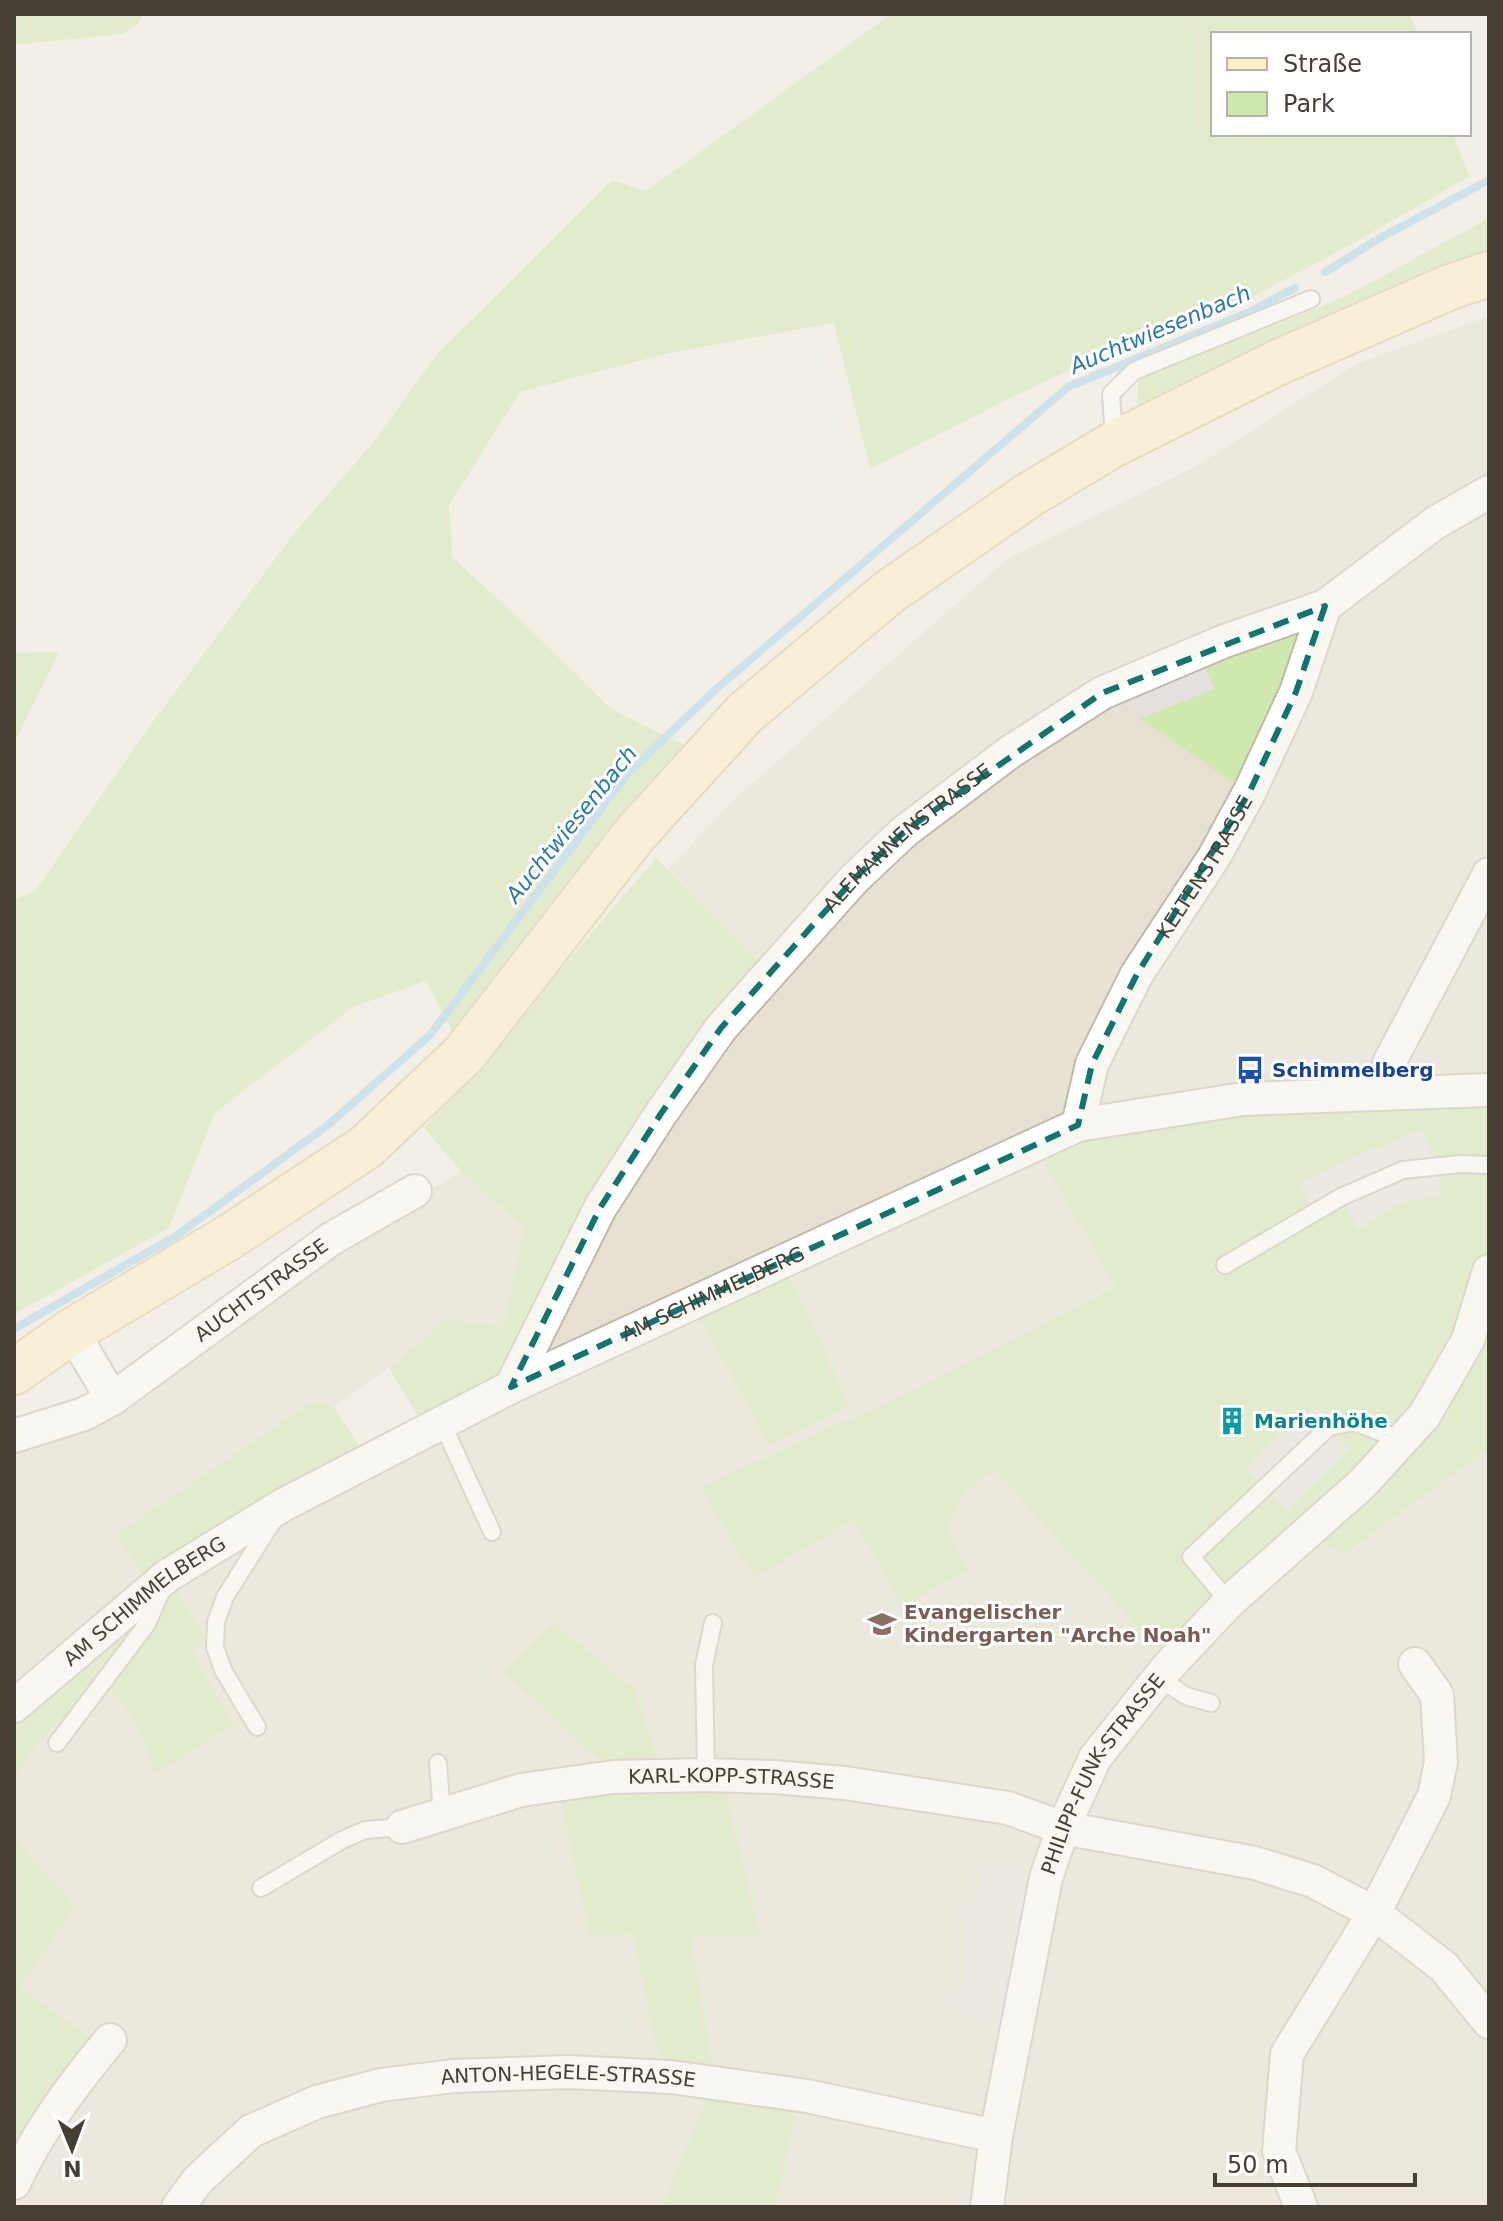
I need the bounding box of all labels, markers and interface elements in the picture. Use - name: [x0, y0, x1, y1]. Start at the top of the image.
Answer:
- legend: [1211, 32, 1471, 136]
- text: Straße: [1283, 50, 1362, 78]
- text: Park: [1283, 90, 1335, 118]
- water label: Auchtwiesenbach: [1064, 280, 1254, 380]
- water label: Auchtwiesenbach: [499, 741, 642, 909]
- street label: ALEMANNENSTRASSE: [818, 758, 996, 917]
- street label: KELTENSTRASSE: [1152, 791, 1257, 943]
- bus stop icon: Schimmelberg: [1235, 1055, 1265, 1085]
- place label: Schimmelberg: [1272, 1058, 1434, 1082]
- street label: AUCHTSTRASSE: [190, 1233, 333, 1347]
- street label: AM SCHIMMELBERG: [618, 1241, 808, 1346]
- building icon: Marienhöhe: [1217, 1406, 1247, 1436]
- place label: Marienhöhe: [1254, 1409, 1388, 1433]
- street label: AM SCHIMMELBERG: [58, 1531, 230, 1671]
- place label: Evangelischer Kindergarten "Arche Noah": [904, 1600, 1211, 1647]
- school or university icon: Evangelischer Kindergarten "Arche Noah": [867, 1609, 897, 1639]
- street label: PHILIPP-FUNK-STRASSE: [1036, 1669, 1170, 1878]
- street label: KARL-KOPP-STRASSE: [628, 1763, 836, 1794]
- street label: ANTON-HEGELE-STRASSE: [439, 2060, 697, 2092]
- north arrow: [32, 2109, 112, 2189]
- scale bar: [1215, 2137, 1415, 2187]
- text: 50 m: [1227, 2151, 1289, 2179]
- text: N: [63, 2156, 82, 2181]

